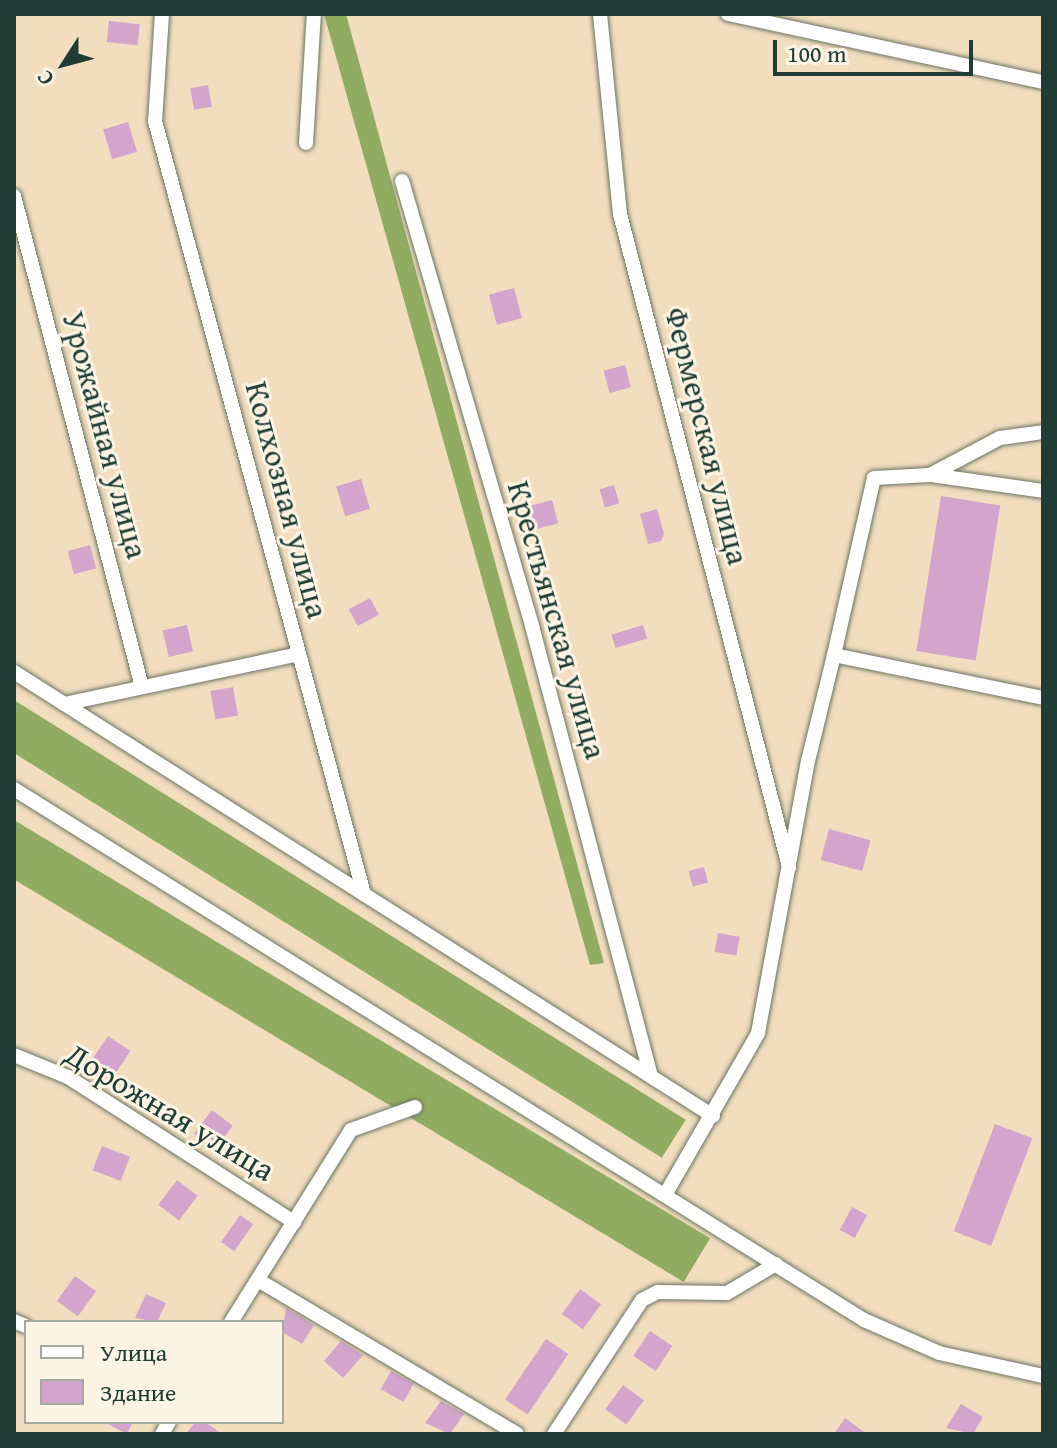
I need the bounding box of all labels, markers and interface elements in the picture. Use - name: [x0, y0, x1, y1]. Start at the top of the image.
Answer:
- north arrow: [24, 24, 104, 104]
- scale bar: [777, 24, 977, 74]
- text: 100 m: [787, 36, 847, 71]
- text: С: [28, 64, 61, 93]
- street label: Фермерская улица: [656, 303, 758, 569]
- street label: Урожайная улица: [54, 307, 156, 563]
- street label: Колхозная улица: [237, 377, 337, 623]
- street label: Крестьянская улица: [499, 477, 615, 763]
- street label: Дорожная улица: [58, 1034, 282, 1190]
- legend: [24, 1320, 284, 1424]
- text: Улица: [100, 1335, 167, 1370]
- text: Здание: [100, 1375, 176, 1410]

